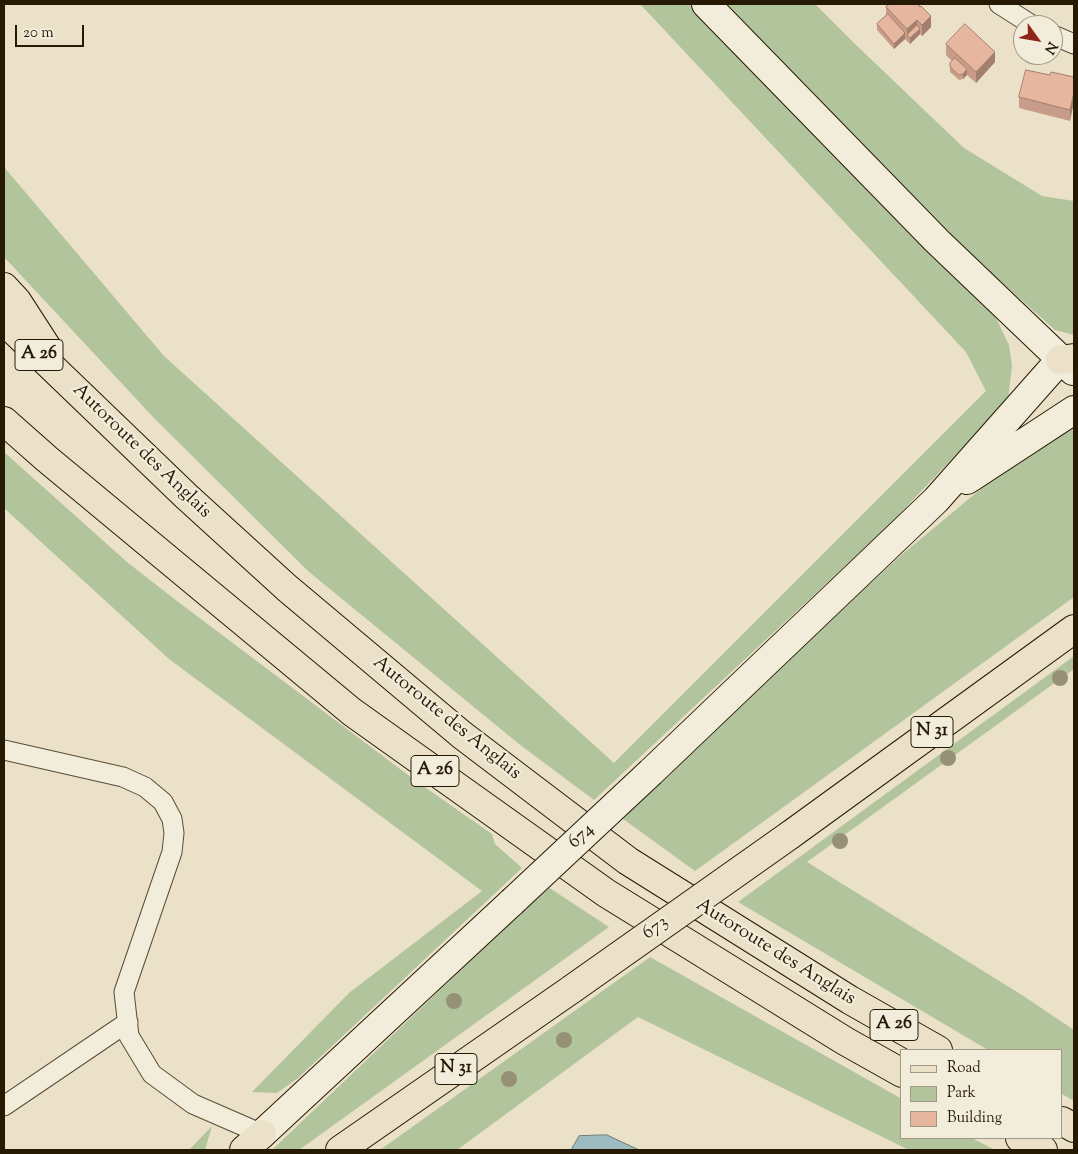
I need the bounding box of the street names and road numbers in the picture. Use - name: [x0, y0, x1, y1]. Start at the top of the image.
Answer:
- road number: A 26: [15, 340, 63, 370]
- street label: Autoroute des Anglais: [67, 380, 215, 524]
- street label: Autoroute des Anglais: [367, 652, 525, 786]
- road number: N 31: [911, 716, 953, 748]
- road number: A 26: [411, 756, 459, 786]
- street label: 674: [564, 819, 600, 855]
- street label: Autoroute des Anglais: [691, 895, 859, 1011]
- street label: 673: [639, 912, 673, 946]
- road number: A 26: [870, 1010, 918, 1040]
- road number: N 31: [435, 1054, 477, 1084]

